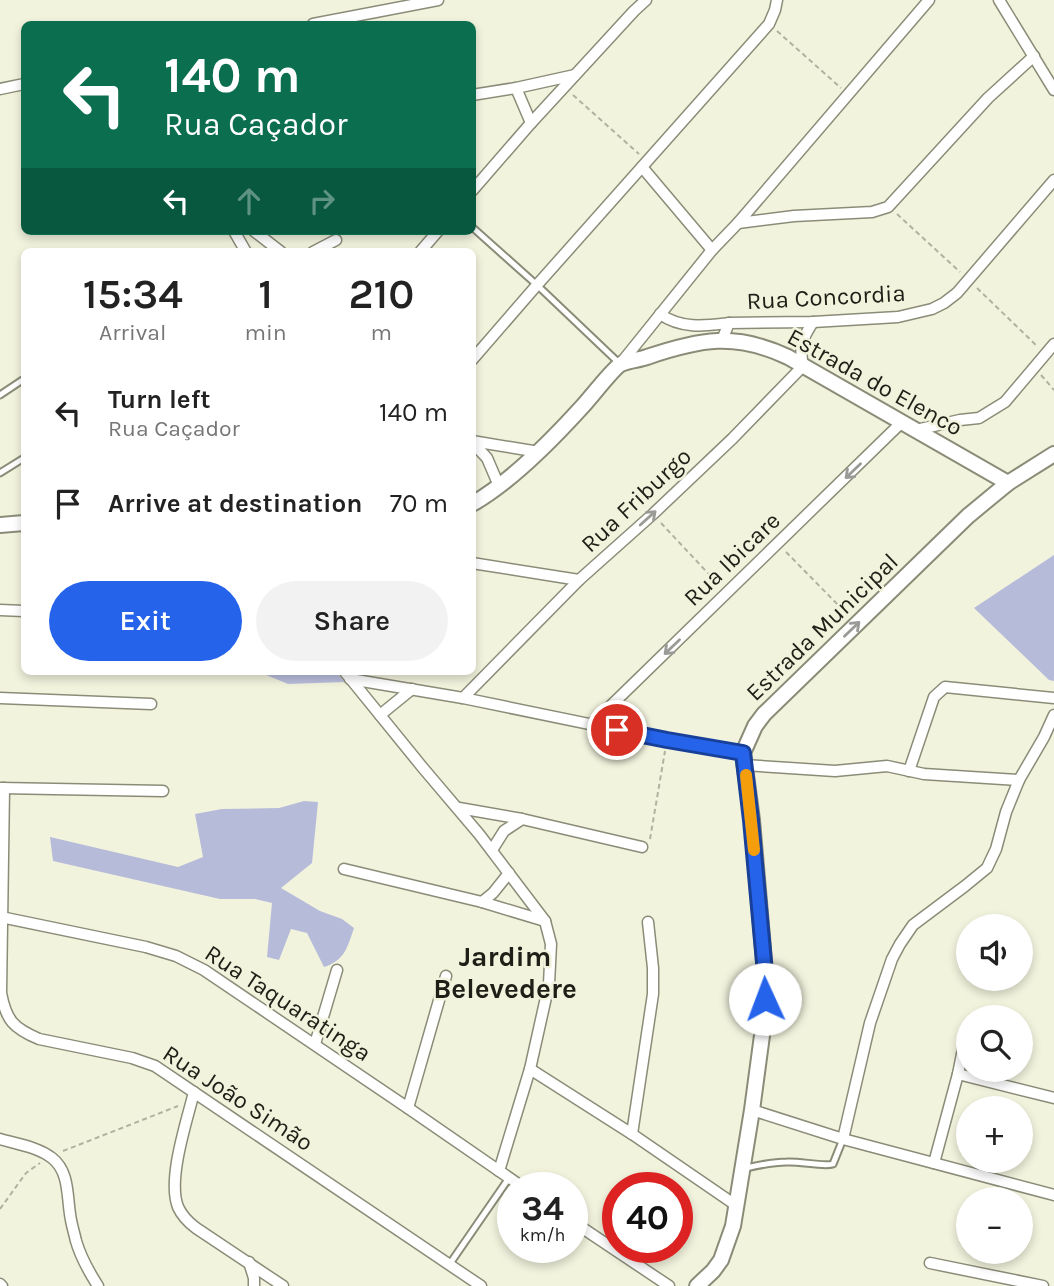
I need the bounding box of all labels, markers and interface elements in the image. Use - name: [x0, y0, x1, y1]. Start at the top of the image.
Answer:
- text: 140 m: [164, 47, 301, 104]
- icon: left: [49, 49, 140, 140]
- text: Rua Caçador: [164, 106, 348, 143]
- icon: left: [157, 182, 195, 220]
- icon: ahead: [230, 182, 268, 220]
- icon: right: [303, 182, 341, 220]
- text: 15:34: [83, 269, 183, 319]
- text: 1: [258, 269, 273, 319]
- text: 210: [348, 269, 414, 319]
- street label: Rua Concordia: [746, 279, 906, 315]
- text: Arrival: [99, 319, 166, 346]
- text: min: [244, 319, 287, 346]
- text: m: [371, 319, 392, 346]
- street label: Estrada do Elenco: [783, 322, 967, 442]
- text: Turn left: [108, 384, 210, 415]
- icon: left: [49, 394, 87, 432]
- text: 140 m: [379, 397, 448, 428]
- text: Rua Caçador: [108, 415, 240, 442]
- street label: Rua Friburgo: [575, 442, 697, 558]
- one-way arrow: [844, 462, 861, 479]
- icon: arrive: [49, 485, 87, 523]
- text: Arrive at destination: [108, 488, 362, 519]
- text: 70 m: [390, 488, 448, 519]
- street label: Rua Ibicare: [678, 506, 786, 612]
- one-way arrow: [639, 510, 656, 527]
- street label: Estrada Municipal: [740, 547, 904, 707]
- button: Exit: [49, 581, 242, 661]
- button: Share: [256, 581, 448, 661]
- one-way arrow: [843, 621, 860, 638]
- one-way arrow: [664, 638, 681, 655]
- pin: [587, 700, 647, 760]
- icon: arrive: [598, 711, 636, 749]
- map controls: [956, 914, 1033, 1264]
- button: sound: [956, 914, 1033, 991]
- street label: Rua Taquaratinga: [200, 939, 376, 1067]
- district label: Jardim Belevedere: [433, 940, 577, 1005]
- position arrow: [728, 962, 802, 1036]
- button: search: [956, 1005, 1033, 1082]
- street label: Rua João Simão: [158, 1039, 318, 1157]
- button: +: [956, 1096, 1033, 1173]
- speed limit sign: 40: [602, 1172, 693, 1263]
- button: −: [956, 1187, 1033, 1264]
- text: 34: [521, 1188, 564, 1229]
- text: km/h: [520, 1224, 565, 1246]

